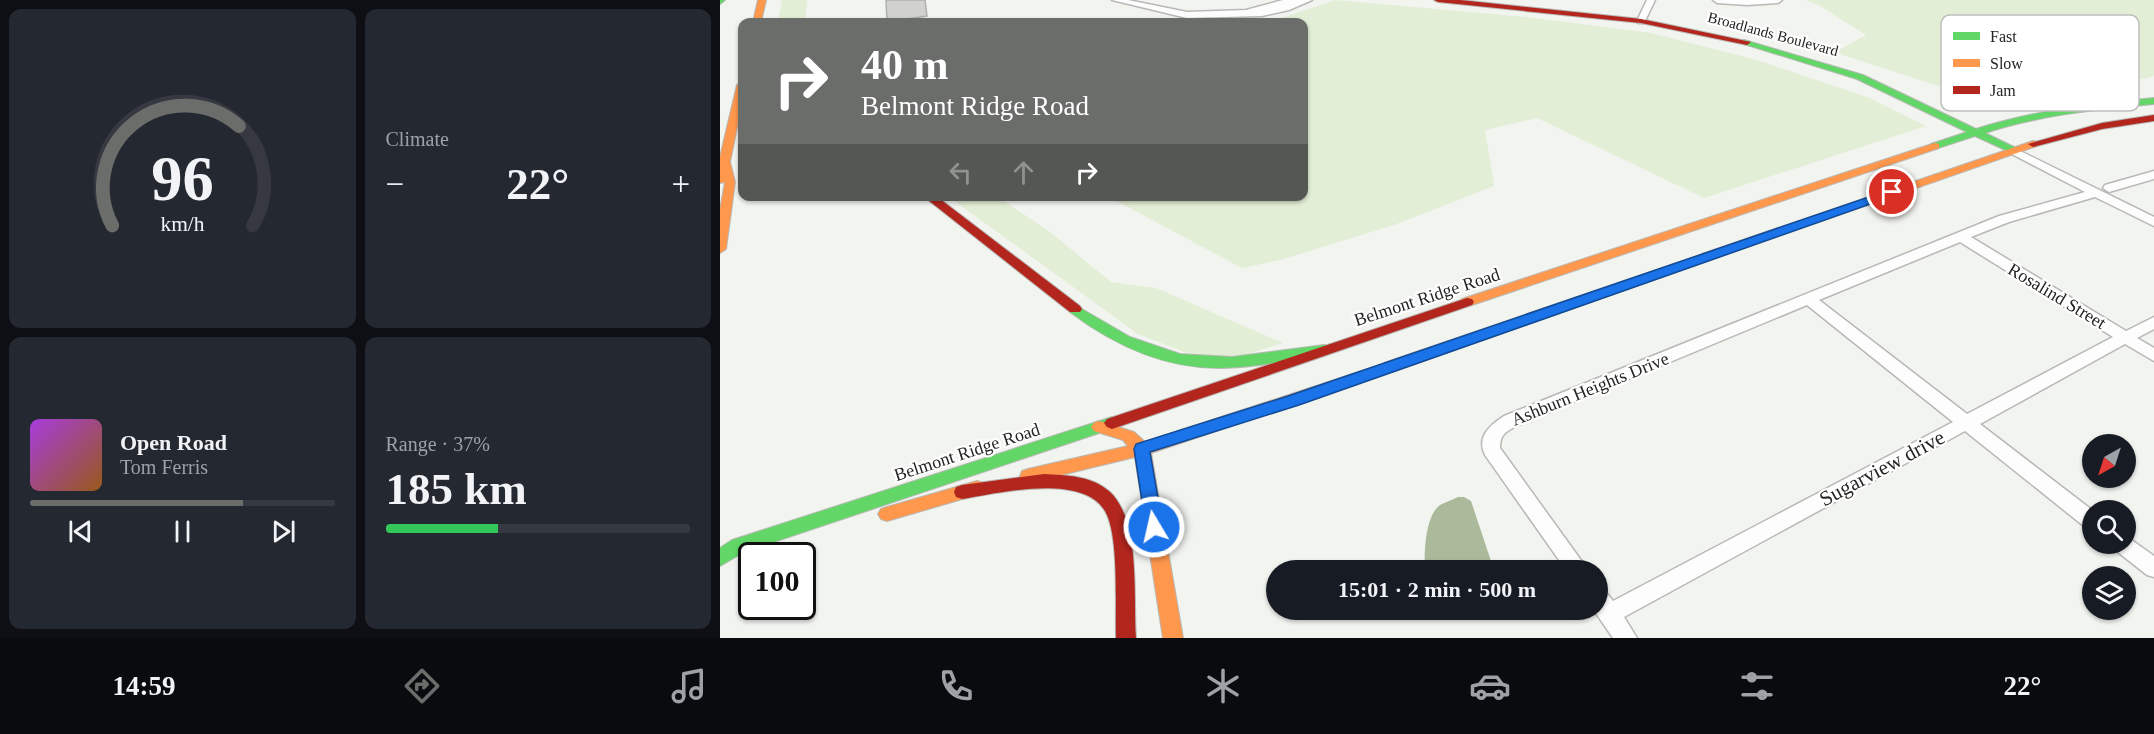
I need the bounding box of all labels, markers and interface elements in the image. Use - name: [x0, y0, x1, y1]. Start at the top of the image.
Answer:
- street label: Broadlands Boulevard: [1706, 9, 1841, 59]
- legend: [1941, 15, 2139, 111]
- text: Fast: [1990, 28, 2017, 45]
- icon: right: [762, 42, 840, 120]
- text: 40 m: [861, 42, 949, 88]
- text: Slow: [1990, 55, 2023, 72]
- text: Jam: [1990, 82, 2016, 99]
- text: Belmont Ridge Road: [861, 91, 1089, 121]
- text: Climate: [386, 128, 449, 150]
- text: 96: [151, 144, 213, 213]
- icon: left: [944, 156, 977, 189]
- icon: ahead: [1007, 156, 1040, 189]
- icon: right: [1070, 156, 1103, 189]
- text: 22°: [506, 159, 569, 209]
- text: −: [386, 166, 404, 202]
- text: +: [671, 166, 690, 202]
- pin: [1866, 166, 1917, 217]
- icon: arrive: [1875, 175, 1908, 208]
- text: km/h: [160, 212, 205, 236]
- street label: Rosalind Street: [2004, 259, 2110, 333]
- street label: Belmont Ridge Road: [1352, 264, 1502, 330]
- street label: Ashburn Heights Drive: [1508, 348, 1672, 430]
- street label: Belmont Ridge Road: [892, 419, 1042, 485]
- street label: Sugarview drive: [1815, 425, 1949, 511]
- text: Open Road: [120, 430, 227, 455]
- text: Range · 37%: [386, 433, 490, 455]
- north arrow: [2082, 434, 2136, 488]
- map controls: [2082, 434, 2136, 620]
- text: Tom Ferris: [120, 456, 208, 478]
- text: 185 km: [386, 464, 527, 514]
- position arrow: [1122, 495, 1186, 559]
- button: search: [2082, 500, 2136, 554]
- icon: previous: [64, 515, 97, 548]
- icon: pause: [166, 515, 199, 548]
- icon: next: [267, 515, 300, 548]
- speed limit sign: 100: [738, 542, 816, 620]
- button: layers: [2082, 566, 2136, 620]
- text: 15:01 · 2 min · 500 m: [1338, 577, 1536, 602]
- icon: directions: [401, 665, 443, 707]
- icon: music: [668, 665, 710, 707]
- icon: phone: [935, 665, 977, 707]
- icon: climate: [1202, 665, 1244, 707]
- icon: car: [1469, 665, 1511, 707]
- icon: filters: [1736, 665, 1778, 707]
- text: 14:59: [113, 671, 176, 701]
- text: 22°: [2004, 671, 2041, 701]

